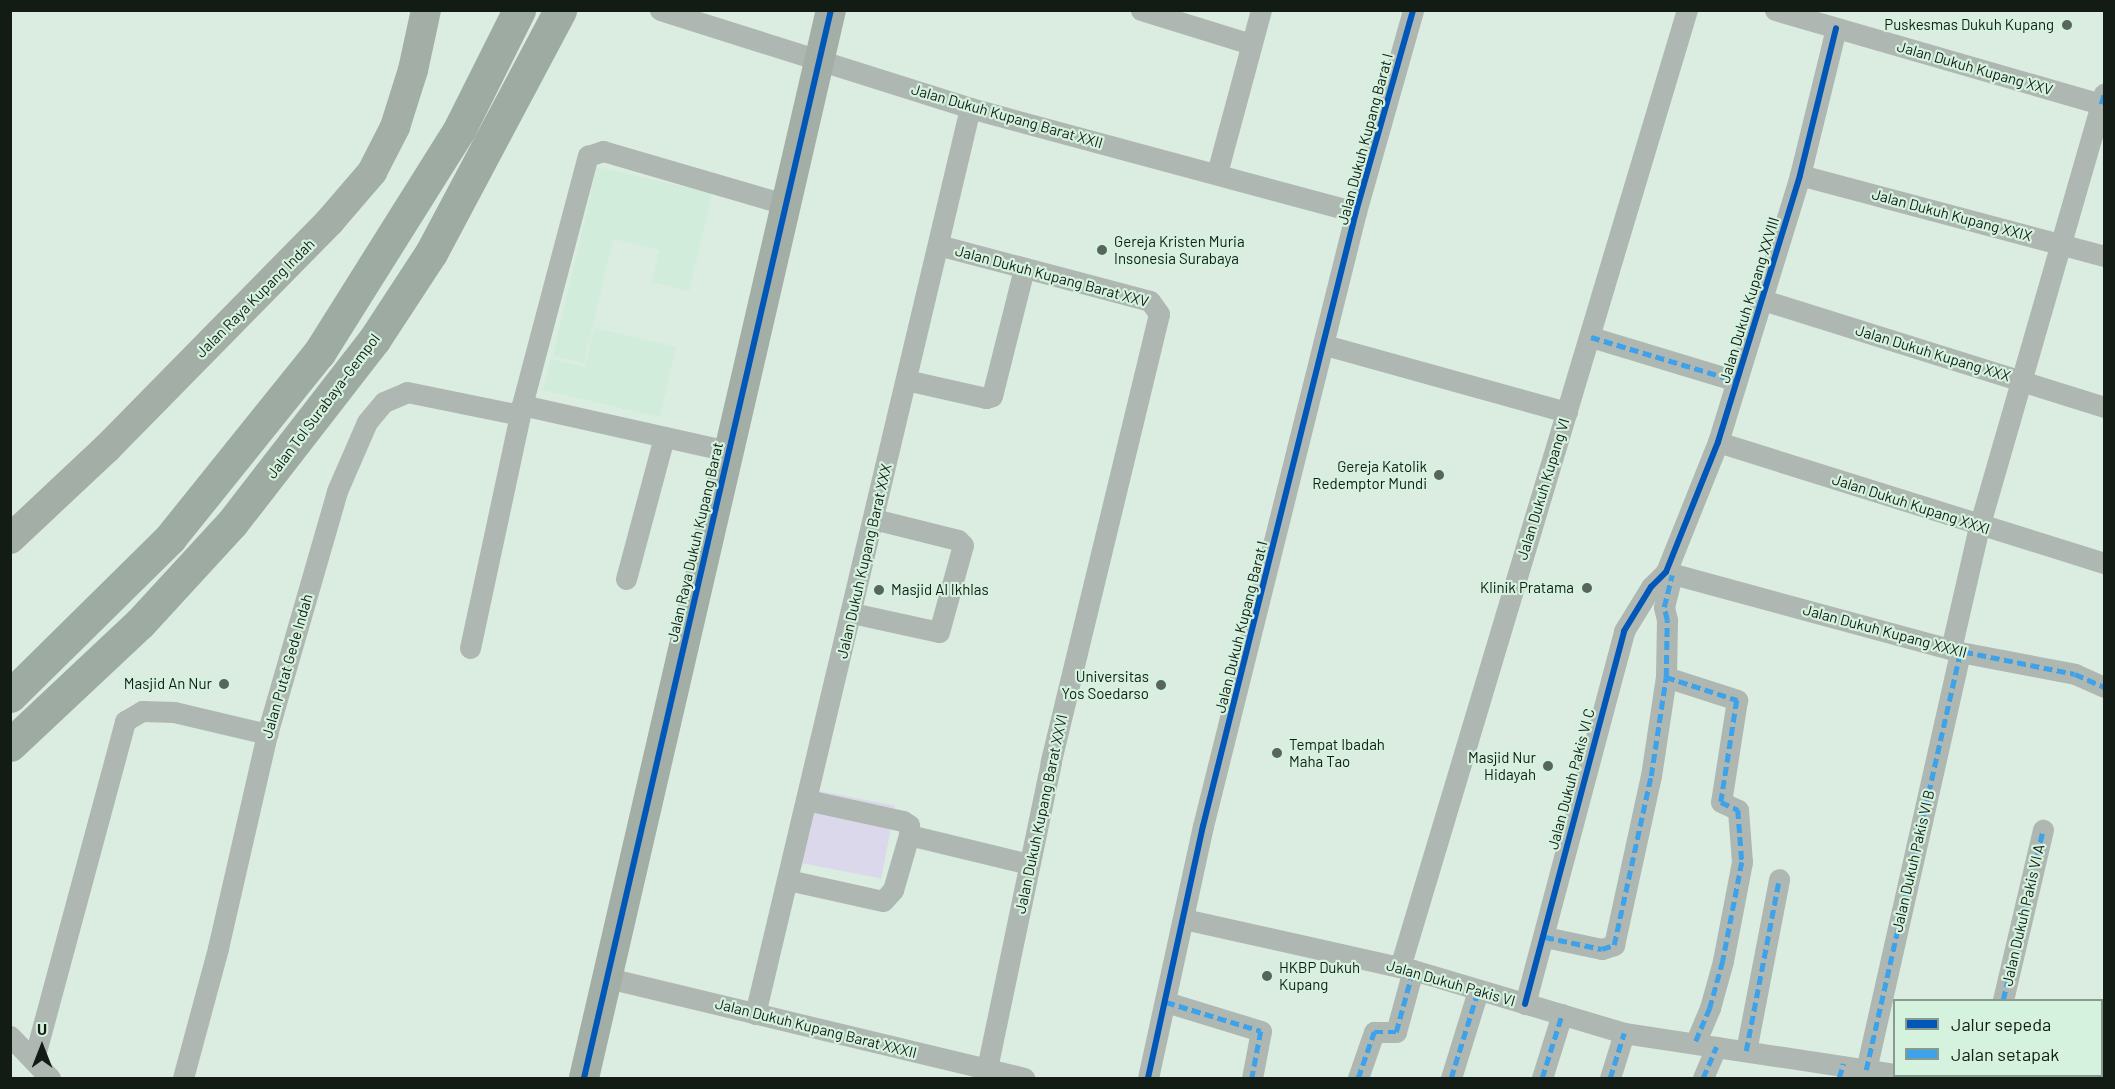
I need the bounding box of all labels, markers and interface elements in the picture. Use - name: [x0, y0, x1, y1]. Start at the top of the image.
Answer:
- place label: Puskesmas Dukuh Kupang: [1884, 16, 2054, 34]
- marker: Puskesmas Dukuh Kupang: [2058, 16, 2076, 34]
- street label: Jalan Dukuh Kupang XXV: [1895, 37, 2055, 99]
- street label: Jalan Dukuh Kupang Barat I: [1333, 51, 1397, 227]
- street label: Jalan Dukuh Kupang Barat XXII: [909, 80, 1105, 152]
- street label: Jalan Dukuh Kupang XXIX: [1870, 185, 2034, 245]
- street label: Jalan Dukuh Kupang XXVIII: [1715, 215, 1783, 385]
- place label: Gereja Kristen Muria Insonesia Surabaya: [1114, 232, 1245, 267]
- street label: Jalan Raya Kupang Indah: [192, 235, 318, 361]
- street label: Jalan Dukuh Kupang Barat XXV: [953, 241, 1151, 311]
- marker: Gereja Kristen Muria Insonesia Surabaya: [1095, 243, 1109, 257]
- street label: Jalan Dukuh Kupang XXX: [1853, 321, 2013, 385]
- street label: Jalan Tol Surabaya–Gempol: [263, 330, 383, 482]
- street label: Jalan Dukuh Kupang VI: [1513, 416, 1573, 562]
- street label: Jalan Raya Dukuh Kupang Barat: [663, 441, 727, 643]
- place label: Gereja Katolik Redemptor Mundi: [1312, 457, 1427, 492]
- street label: Jalan Dukuh Kupang Barat XXX: [833, 462, 895, 660]
- marker: Gereja Katolik Redemptor Mundi: [1432, 468, 1446, 482]
- street label: Jalan Dukuh Kupang XXXI: [1830, 470, 1992, 538]
- street label: Jalan Dukuh Kupang Barat I: [1211, 539, 1271, 715]
- place label: Klinik Pratama: [1480, 579, 1574, 597]
- marker: Klinik Pratama: [1578, 579, 1596, 597]
- place label: Masjid Al Ikhlas: [891, 581, 989, 599]
- marker: Masjid Al Ikhlas: [872, 583, 886, 597]
- street label: Jalan Putat Gede Indah: [258, 592, 316, 740]
- street label: Jalan Dukuh Kupang XXXII: [1801, 600, 1969, 662]
- place label: Universitas Yos Soedarso: [1061, 667, 1149, 702]
- place label: Masjid An Nur: [124, 675, 212, 693]
- marker: Masjid An Nur: [217, 677, 231, 691]
- marker: Universitas Yos Soedarso: [1154, 678, 1168, 692]
- street label: Jalan Dukuh Pakis VI C: [1544, 707, 1598, 851]
- street label: Jalan Dukuh Kupang Barat XXVI: [1011, 713, 1071, 915]
- place label: Tempat Ibadah Maha Tao: [1289, 735, 1385, 770]
- marker: Tempat Ibadah Maha Tao: [1270, 746, 1284, 760]
- place label: Masjid Nur Hidayah: [1468, 748, 1536, 783]
- marker: Masjid Nur Hidayah: [1541, 759, 1555, 773]
- street label: Jalan Dukuh Pakis VI B: [1888, 788, 1938, 934]
- street label: Jalan Dukuh Pakis VI A: [1998, 842, 2048, 988]
- street label: Jalan Dukuh Pakis VI: [1385, 956, 1517, 1010]
- place label: HKBP Dukuh Kupang: [1279, 958, 1360, 993]
- marker: HKBP Dukuh Kupang: [1260, 969, 1274, 983]
- street label: Jalan Dukuh Kupang Barat XXXII: [713, 994, 919, 1062]
- legend: [1893, 999, 2103, 1077]
- text: Jalur sepeda: [1951, 1013, 2051, 1035]
- north arrow: [12, 1017, 72, 1077]
- text: U: [37, 1019, 47, 1038]
- text: Jalan setapak: [1951, 1043, 2059, 1065]

